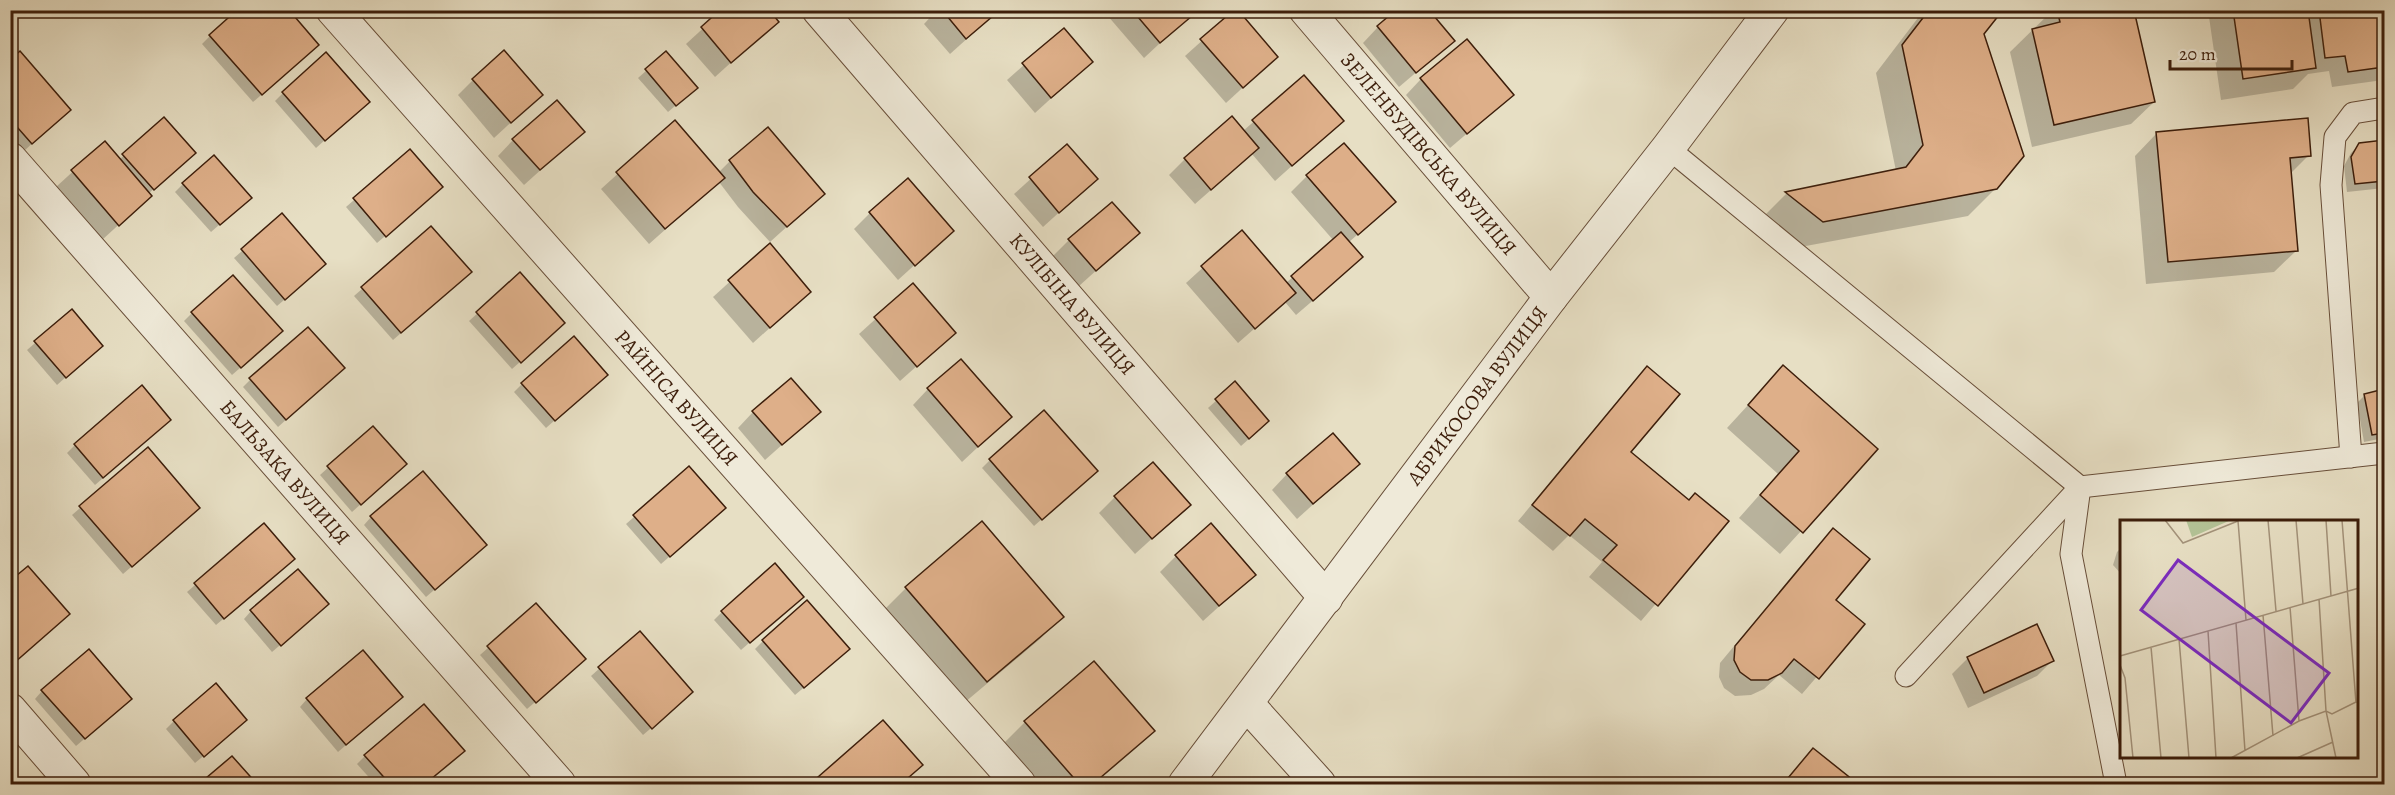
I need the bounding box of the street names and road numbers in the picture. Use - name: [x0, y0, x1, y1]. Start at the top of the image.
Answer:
- street label: ЗЕЛЕНБУДІВСЬКА ВУЛИЦЯ: [1334, 46, 1523, 261]
- street label: КУЛІБІНА ВУЛИЦЯ: [1003, 227, 1142, 381]
- street label: АБРИКОСОВА ВУЛИЦЯ: [1400, 300, 1553, 492]
- street label: РАЙНІСА ВУЛИЦЯ: [609, 324, 745, 472]
- street label: БАЛЬЗАКА ВУЛИЦЯ: [214, 394, 357, 551]

